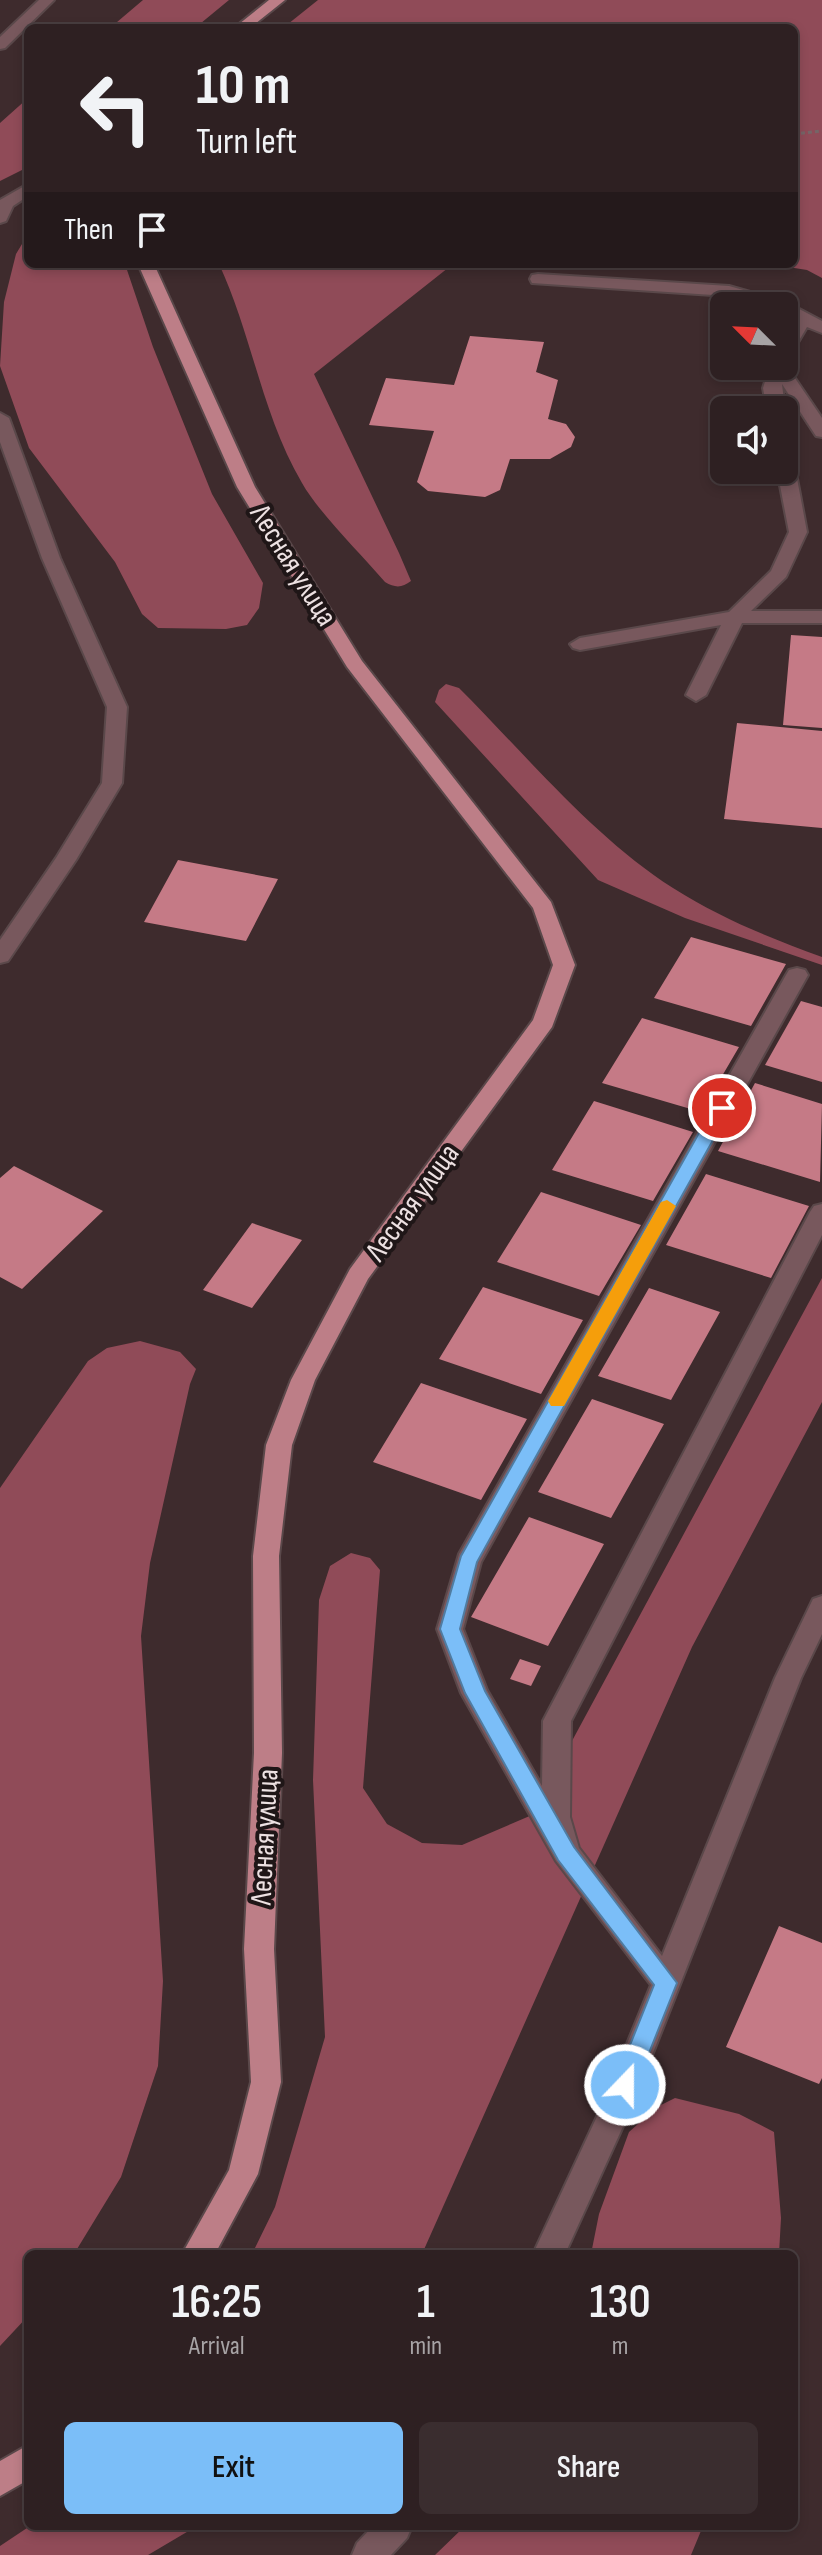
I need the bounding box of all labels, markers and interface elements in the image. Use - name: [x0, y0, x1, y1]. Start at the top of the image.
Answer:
- text: 10 m: [196, 53, 290, 120]
- icon: left: [64, 56, 168, 160]
- text: Turn left: [196, 121, 297, 164]
- icon: arrive: [130, 208, 174, 252]
- text: Then: [64, 212, 114, 248]
- north arrow: [710, 292, 798, 380]
- map controls: [710, 292, 798, 484]
- button: sound: [710, 396, 798, 484]
- street label: Лесная улица: [241, 497, 344, 633]
- pin: [688, 1074, 756, 1142]
- icon: arrive: [700, 1086, 744, 1130]
- street label: Лесная улица: [358, 1137, 467, 1269]
- street label: Лесная улица: [243, 1768, 287, 1907]
- position arrow: [583, 2043, 667, 2127]
- text: 16:25: [171, 2274, 262, 2331]
- text: 1: [417, 2274, 435, 2331]
- text: 130: [590, 2274, 651, 2331]
- text: Arrival: [189, 2331, 245, 2362]
- text: min: [409, 2331, 442, 2362]
- text: m: [612, 2331, 628, 2362]
- button: Exit: [64, 2422, 403, 2514]
- button: Share: [419, 2422, 758, 2514]

